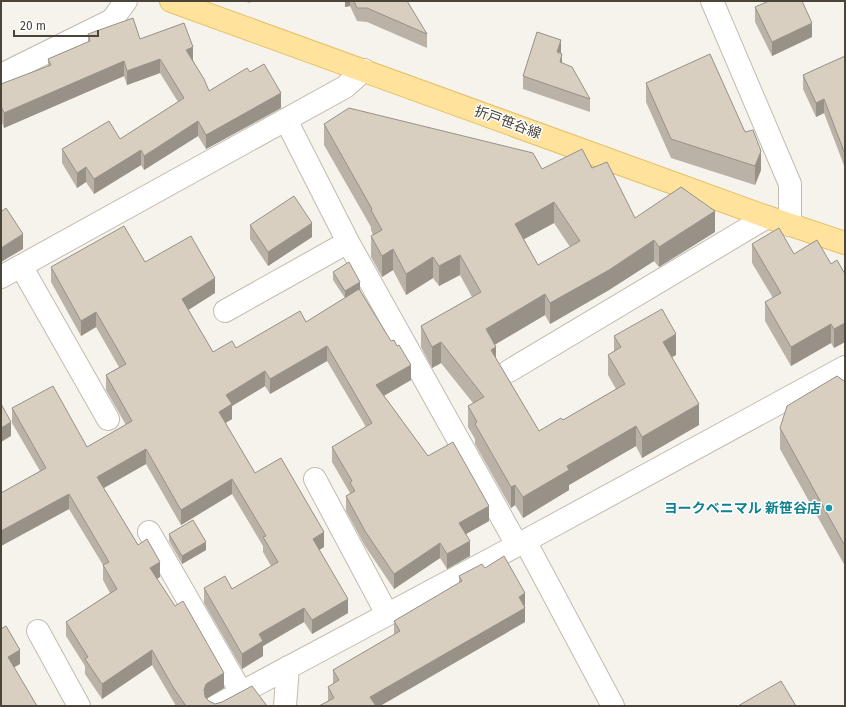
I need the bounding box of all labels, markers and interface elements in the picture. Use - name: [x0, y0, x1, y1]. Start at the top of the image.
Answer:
- scale bar: [14, 12, 98, 38]
- text: 20 m: [20, 19, 46, 33]
- street label: 折戸笹谷線: [472, 103, 544, 142]
- place label: ヨークベニマル 新笹谷店: [664, 500, 821, 517]
- marker: ヨークベニマル 新笹谷店: [824, 503, 834, 513]

